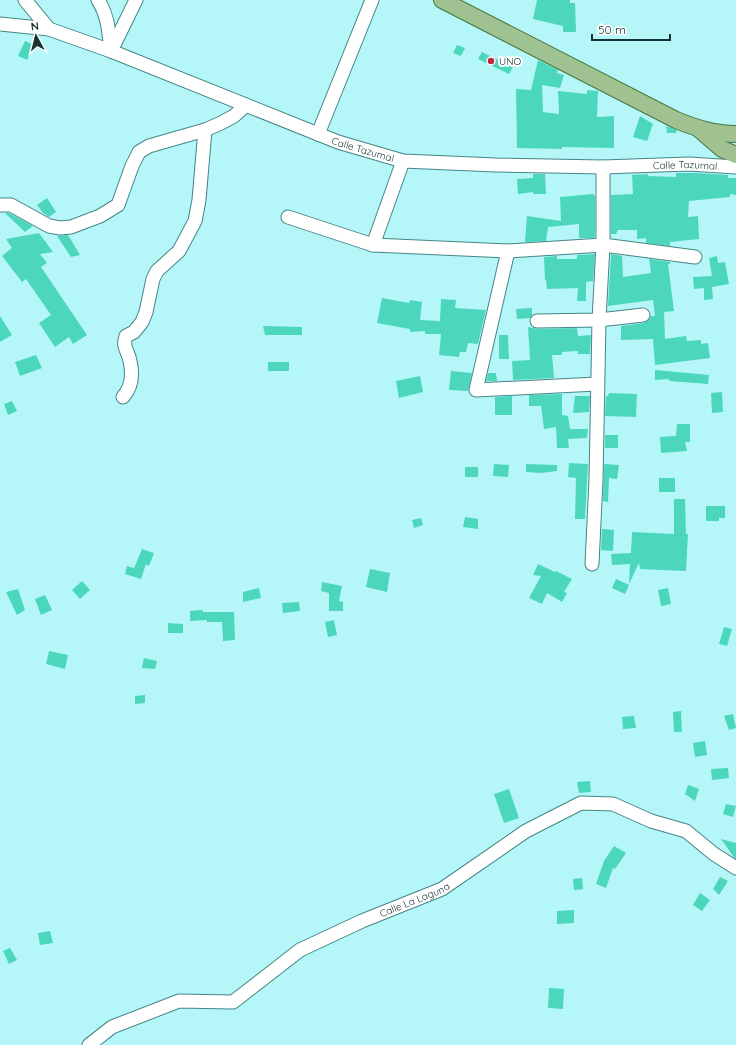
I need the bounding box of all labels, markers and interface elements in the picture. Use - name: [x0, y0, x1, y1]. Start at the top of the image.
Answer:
- north arrow: [16, 16, 56, 56]
- scale bar: [592, 16, 670, 42]
- text: N: [30, 19, 40, 34]
- text: 50 m: [598, 22, 626, 37]
- place label: UNO: [499, 55, 521, 68]
- marker: UNO: [486, 56, 496, 66]
- street label: Calle Tazumal: [330, 134, 396, 165]
- street label: Calle Tazumal: [653, 157, 718, 172]
- street label: Calle La Laguna: [377, 879, 452, 920]

